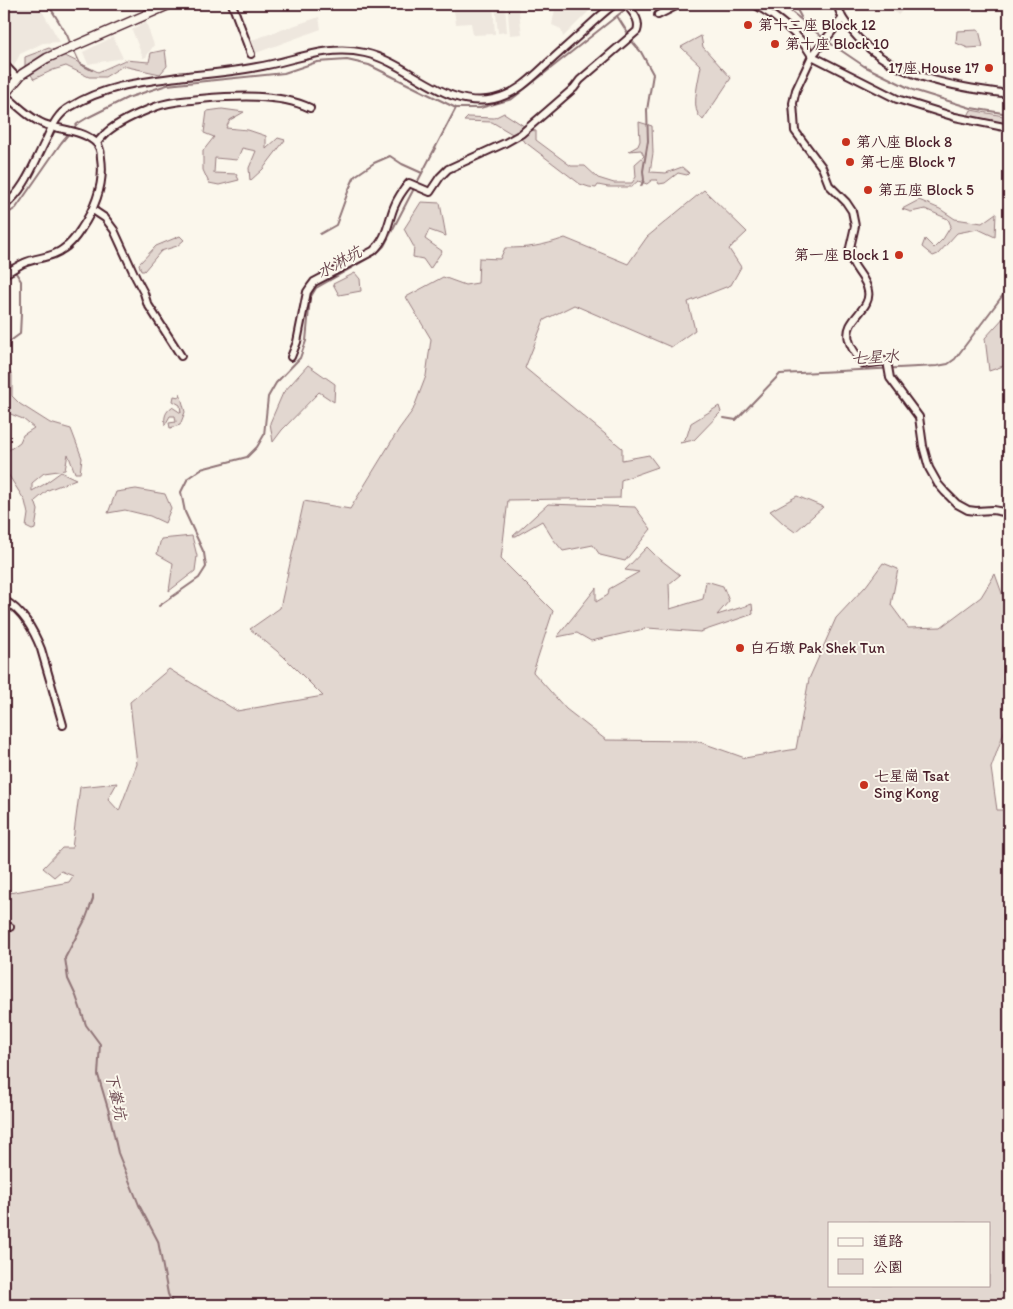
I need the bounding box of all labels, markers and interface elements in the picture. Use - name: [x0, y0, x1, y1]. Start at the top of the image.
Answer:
- place label: 第十二座 Block 12: [758, 16, 876, 34]
- marker: 第十二座 Block 12: [742, 19, 754, 31]
- place label: 第十座 Block 10: [785, 35, 889, 53]
- marker: 第十座 Block 10: [769, 38, 781, 50]
- place label: 17座 House 17: [888, 59, 980, 77]
- marker: 17座 House 17: [983, 62, 995, 74]
- place label: 第八座 Block 8: [856, 133, 952, 151]
- marker: 第八座 Block 8: [840, 136, 852, 148]
- place label: 第七座 Block 7: [860, 153, 956, 171]
- marker: 第七座 Block 7: [844, 156, 856, 168]
- place label: 第五座 Block 5: [878, 181, 974, 199]
- marker: 第五座 Block 5: [862, 184, 874, 196]
- water label: 水淋坑: [313, 241, 366, 282]
- place label: 第一座 Block 1: [794, 246, 889, 264]
- marker: 第一座 Block 1: [893, 249, 905, 261]
- water label: 七星水: [851, 346, 900, 368]
- place label: 白石墩 Pak Shek Tun: [750, 639, 886, 657]
- marker: 白石墩 Pak Shek Tun: [734, 642, 746, 654]
- place label: 七星崗 Tsat Sing Kong: [874, 767, 950, 802]
- marker: 七星崗 Tsat Sing Kong: [858, 779, 870, 791]
- water label: 下輋坑: [102, 1071, 131, 1123]
- legend: [828, 1222, 990, 1286]
- text: 道路: [873, 1232, 903, 1250]
- text: 公園: [873, 1258, 903, 1276]

